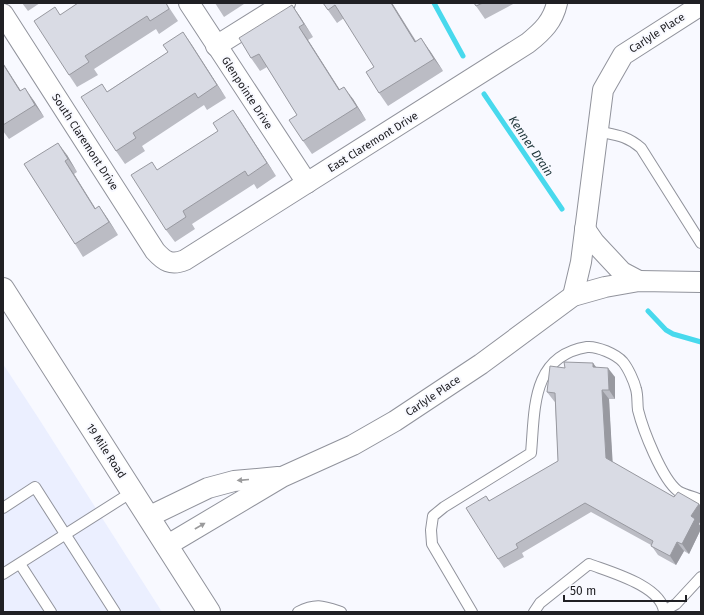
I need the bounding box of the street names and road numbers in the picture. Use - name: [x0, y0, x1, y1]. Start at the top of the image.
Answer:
- street label: Carlyle Place: [627, 10, 687, 56]
- street label: Glenpointe Drive: [219, 54, 275, 132]
- street label: South Claremont Drive: [49, 91, 121, 193]
- street label: East Claremont Drive: [326, 109, 420, 175]
- street label: Carlyle Place: [403, 373, 463, 419]
- street label: 19 Mile Road: [84, 421, 128, 481]

